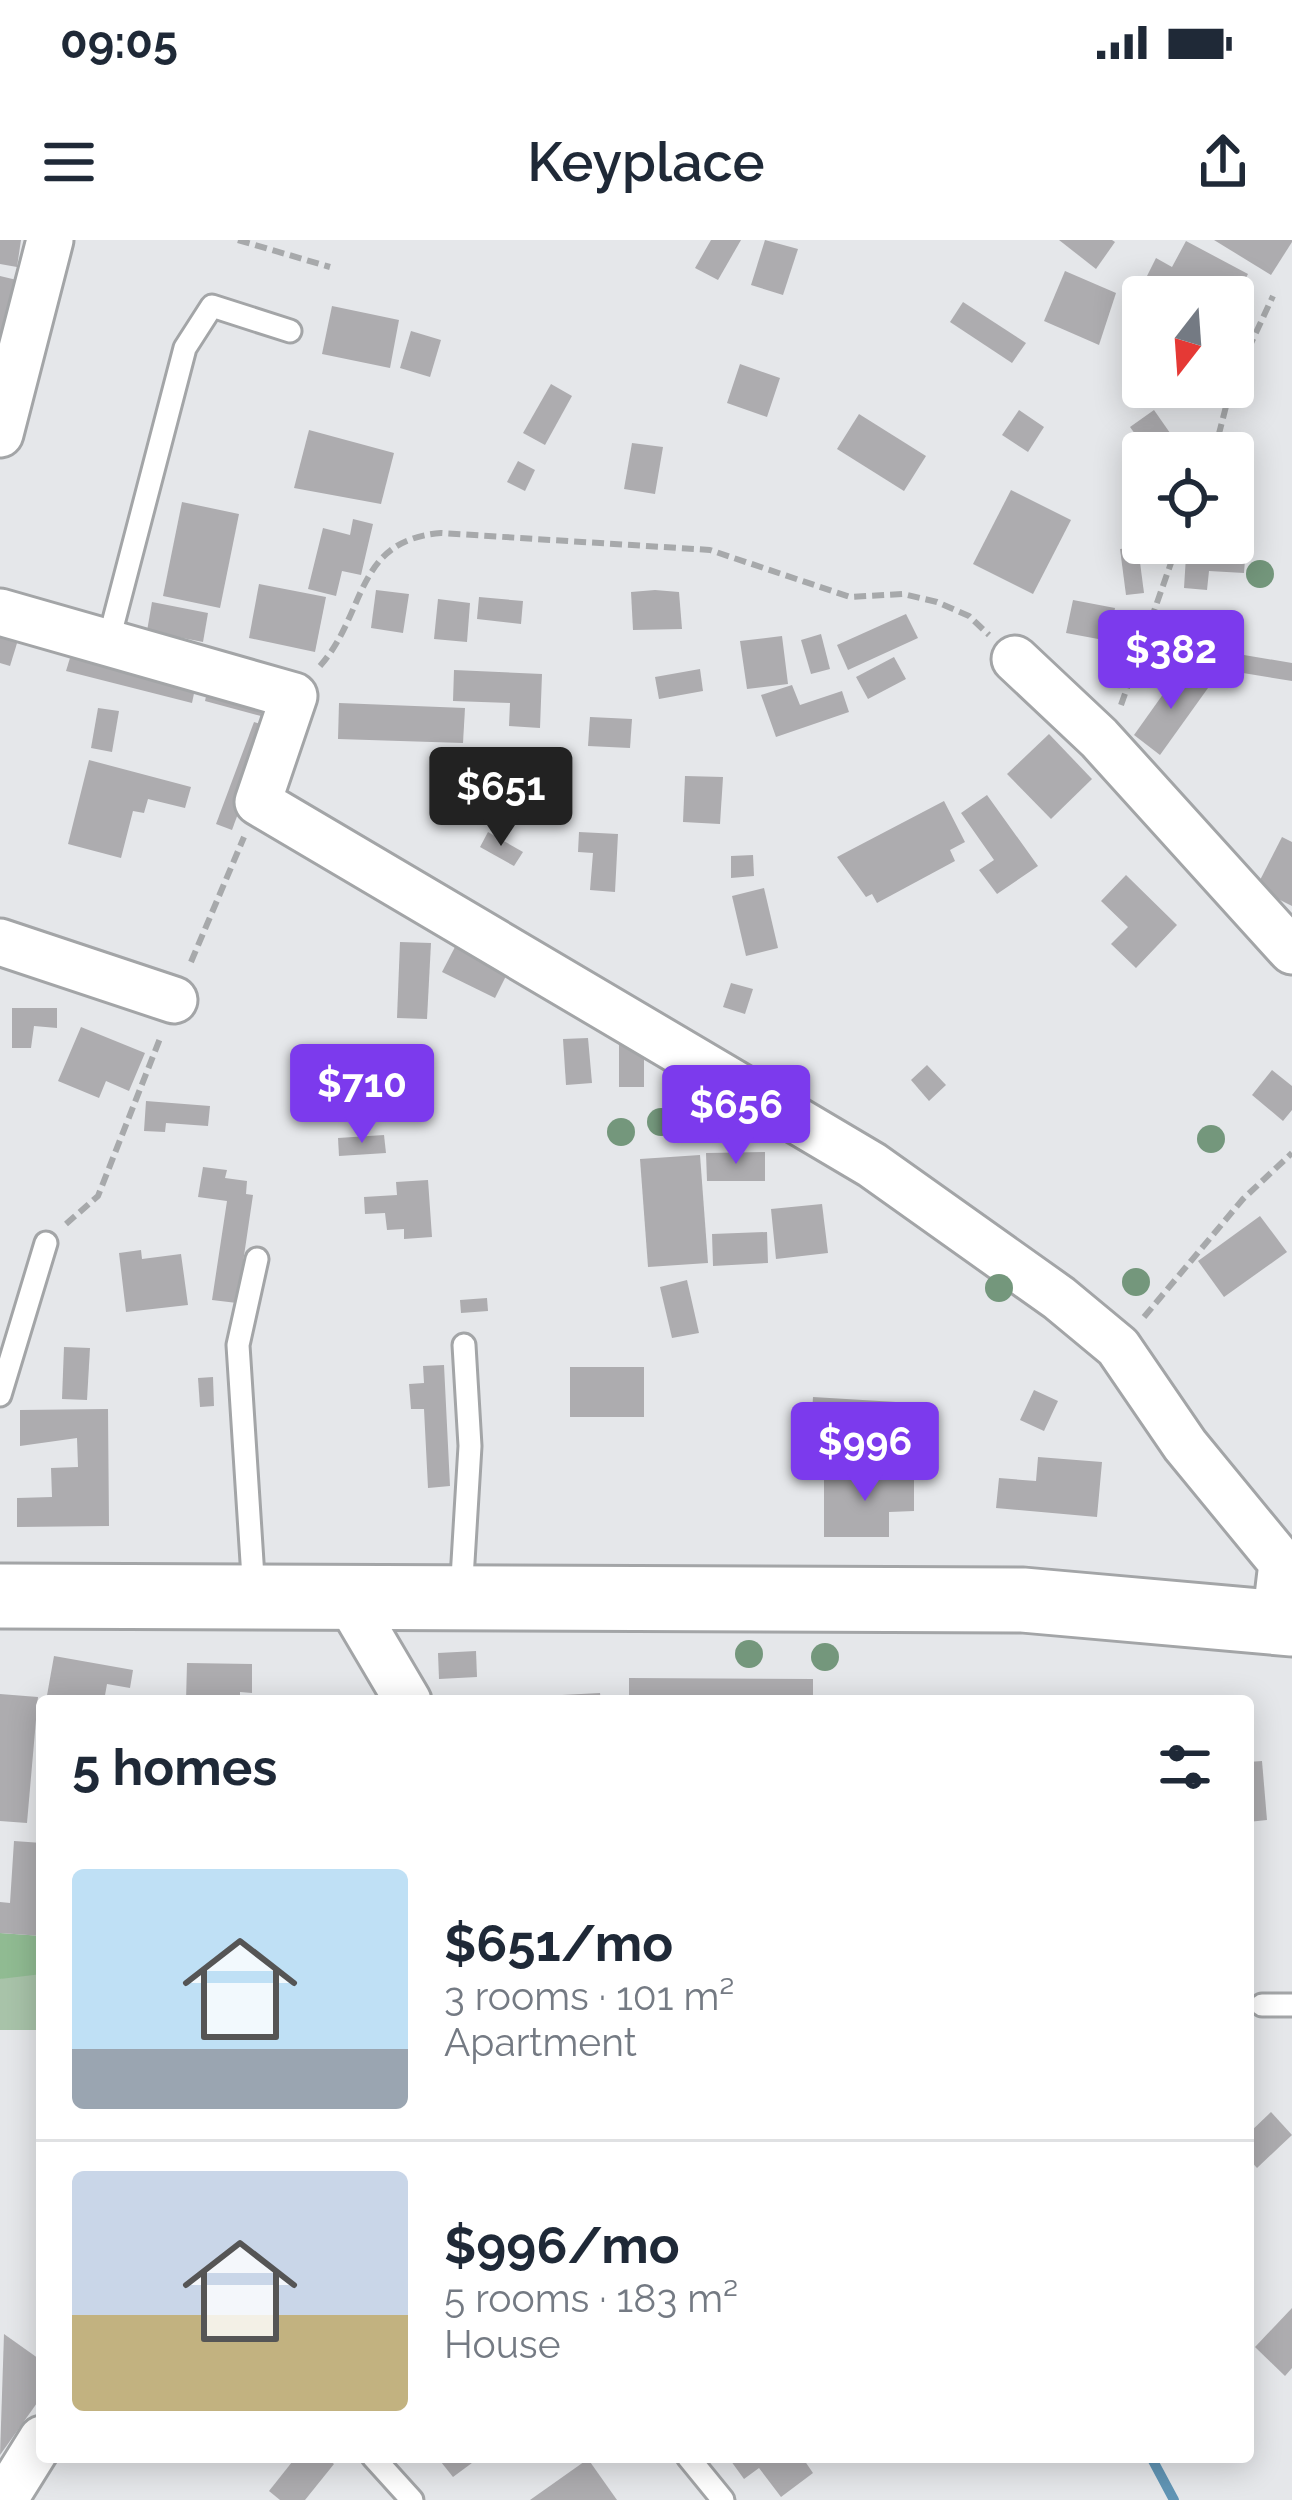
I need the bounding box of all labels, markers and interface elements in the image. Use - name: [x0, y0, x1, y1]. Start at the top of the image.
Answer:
- text: 09:05: [60, 16, 178, 69]
- icon: menu: [36, 129, 102, 195]
- icon: share: [1190, 129, 1256, 195]
- text: Keyplace: [527, 130, 765, 194]
- north arrow: [1122, 276, 1254, 408]
- map controls: [1122, 276, 1254, 564]
- button: locate: [1122, 432, 1254, 564]
- pin: $382: [1100, 610, 1242, 712]
- text: $382: [1125, 626, 1217, 672]
- pin: $651: [430, 747, 572, 849]
- text: $651: [456, 763, 546, 809]
- pin: $710: [291, 1044, 433, 1146]
- text: $710: [317, 1060, 407, 1106]
- pin: $656: [665, 1065, 807, 1167]
- text: $656: [689, 1081, 783, 1127]
- pin: $996: [794, 1402, 936, 1504]
- text: $996: [818, 1418, 912, 1464]
- icon: filters: [1152, 1734, 1218, 1800]
- text: 5 homes: [72, 1737, 277, 1797]
- text: $651/mo: [444, 1913, 673, 1973]
- icon: home: [168, 1917, 312, 2061]
- text: 3 rooms · 101 m²: [444, 1973, 734, 2019]
- text: Apartment: [444, 2019, 637, 2065]
- text: $996/mo: [444, 2215, 680, 2275]
- icon: home: [168, 2219, 312, 2363]
- text: 5 rooms · 183 m²: [444, 2275, 738, 2321]
- text: House: [444, 2321, 561, 2367]

